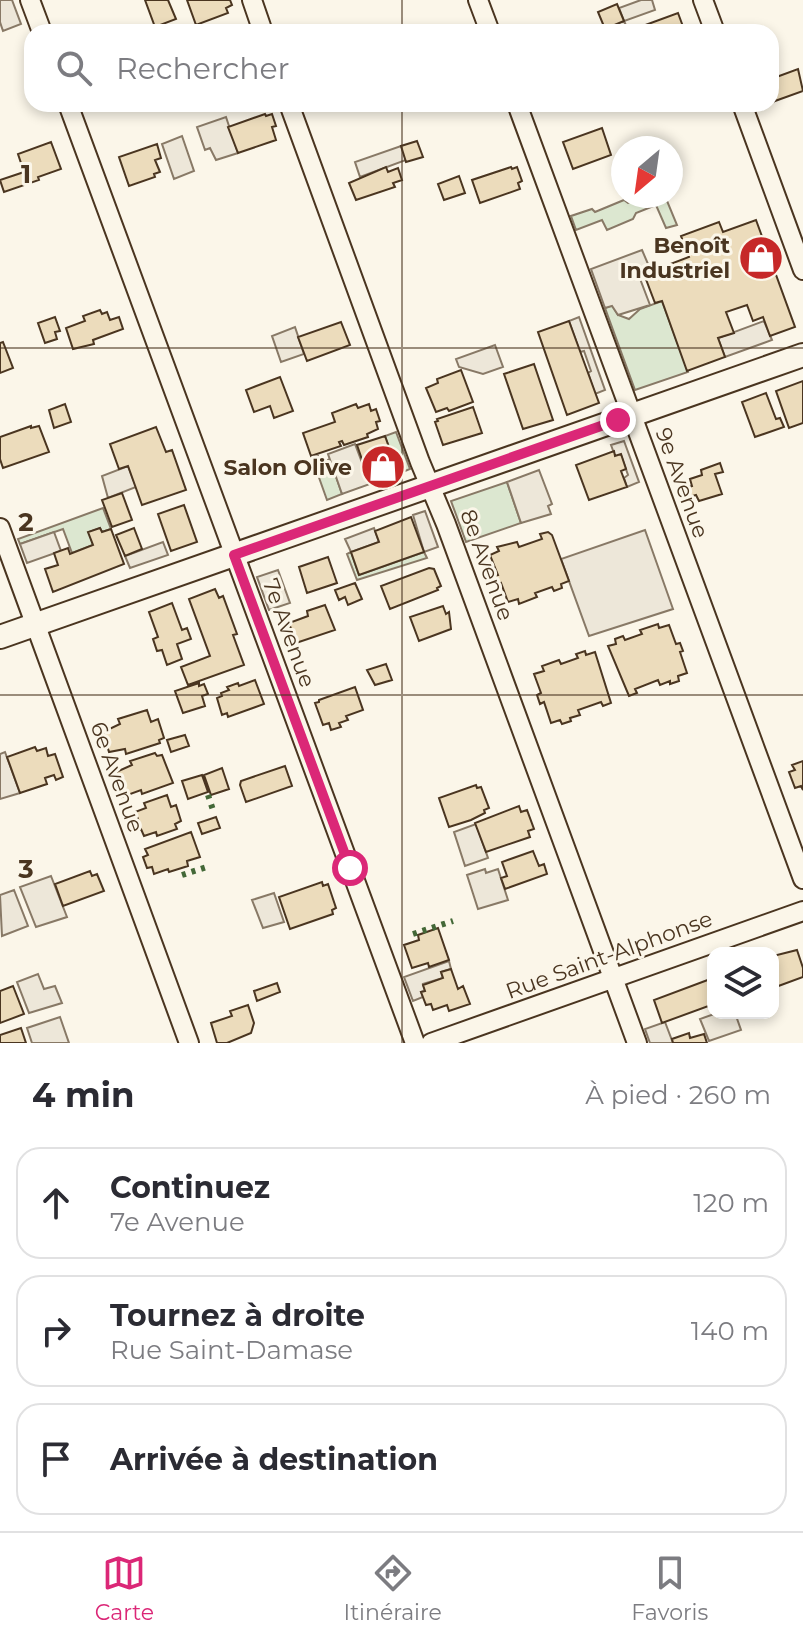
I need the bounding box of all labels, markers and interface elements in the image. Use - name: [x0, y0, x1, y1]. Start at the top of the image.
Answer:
- search box: [24, 24, 779, 112]
- icon: search: [52, 46, 96, 90]
- text: Rechercher: [116, 50, 290, 87]
- north arrow: [611, 136, 683, 208]
- text: 1: [21, 158, 31, 190]
- place label: Benoît Industriel: [619, 232, 730, 284]
- shop icon: Benoît Industriel: [737, 234, 785, 282]
- route end: [600, 402, 636, 438]
- street label: 9e Avenue: [650, 424, 714, 542]
- shop icon: Salon Olive: [359, 443, 407, 491]
- place label: Salon Olive: [223, 454, 352, 481]
- text: 2: [18, 506, 34, 538]
- street label: 8e Avenue: [454, 506, 520, 624]
- street label: 7e Avenue: [257, 575, 321, 691]
- street label: 6e Avenue: [85, 718, 149, 836]
- route start: [332, 850, 368, 886]
- text: 3: [17, 853, 34, 885]
- street label: Rue Saint-Alphonse: [502, 905, 716, 1005]
- map controls: [707, 947, 779, 1019]
- button: layers: [707, 947, 779, 1019]
- text: 4 min: [32, 1074, 134, 1116]
- text: À pied · 260 m: [585, 1079, 771, 1111]
- text: Continuez: [110, 1169, 270, 1206]
- icon: ahead: [34, 1181, 78, 1225]
- text: 120 m: [693, 1187, 769, 1219]
- text: 7e Avenue: [110, 1206, 245, 1238]
- text: Tournez à droite: [110, 1297, 365, 1334]
- icon: right: [34, 1309, 78, 1353]
- text: 140 m: [691, 1315, 769, 1347]
- text: Rue Saint-Damase: [110, 1334, 353, 1366]
- icon: arrive: [34, 1437, 78, 1481]
- text: Arrivée à destination: [110, 1441, 438, 1478]
- tab: Carte: [95, 1551, 154, 1626]
- tab: Itinéraire: [344, 1551, 442, 1626]
- tab: Favoris: [631, 1551, 708, 1626]

